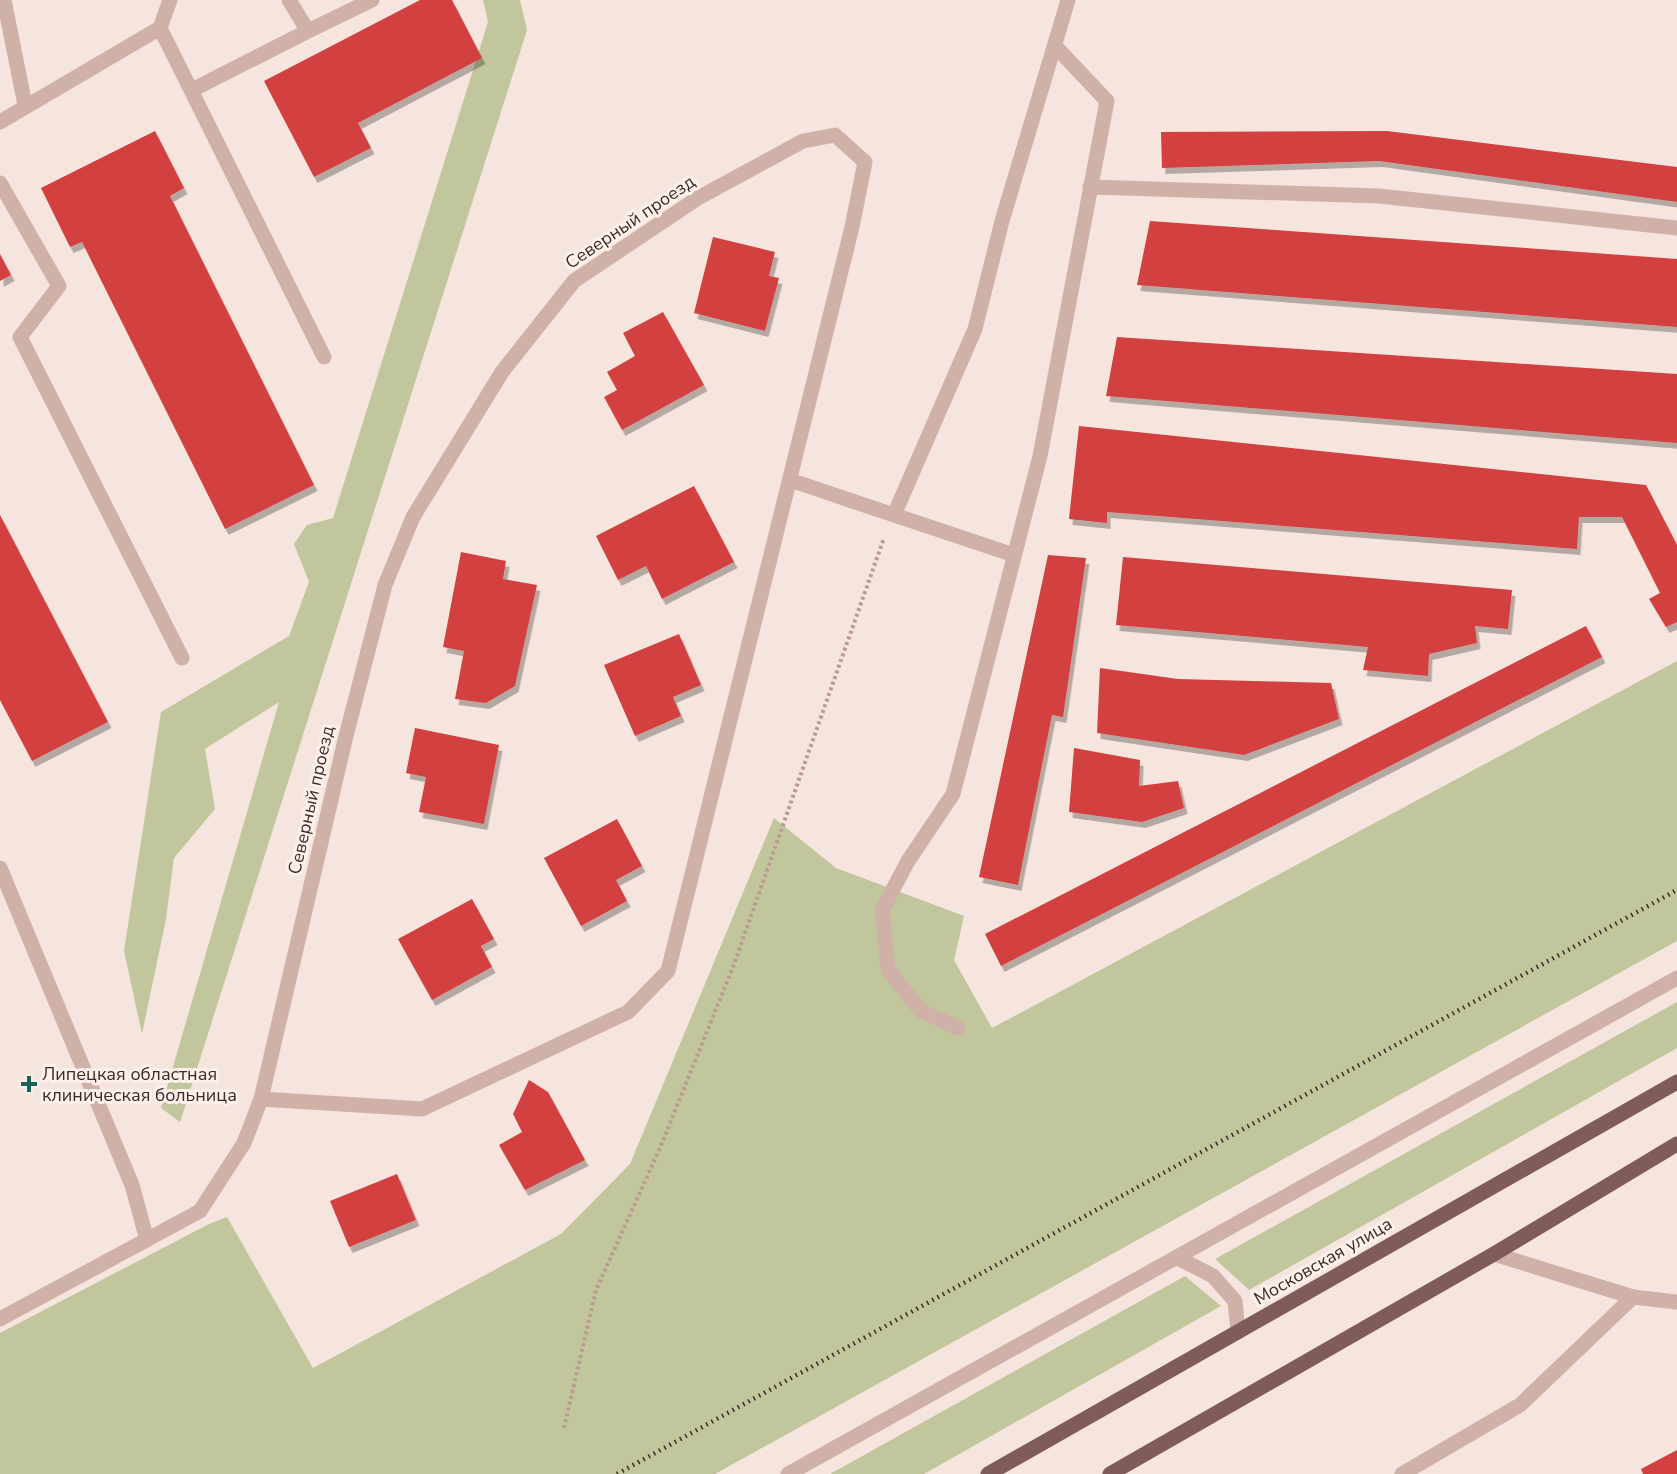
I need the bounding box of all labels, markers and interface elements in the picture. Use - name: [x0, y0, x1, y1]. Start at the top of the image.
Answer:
- street label: Северный проезд: [560, 169, 700, 274]
- street label: Северный проезд: [282, 723, 340, 877]
- place label: Липецкая областная клиническая больница: [42, 1062, 237, 1107]
- marker: Липецкая областная клиническая больница: [20, 1075, 38, 1093]
- street label: Московская улица: [1250, 1212, 1396, 1310]

